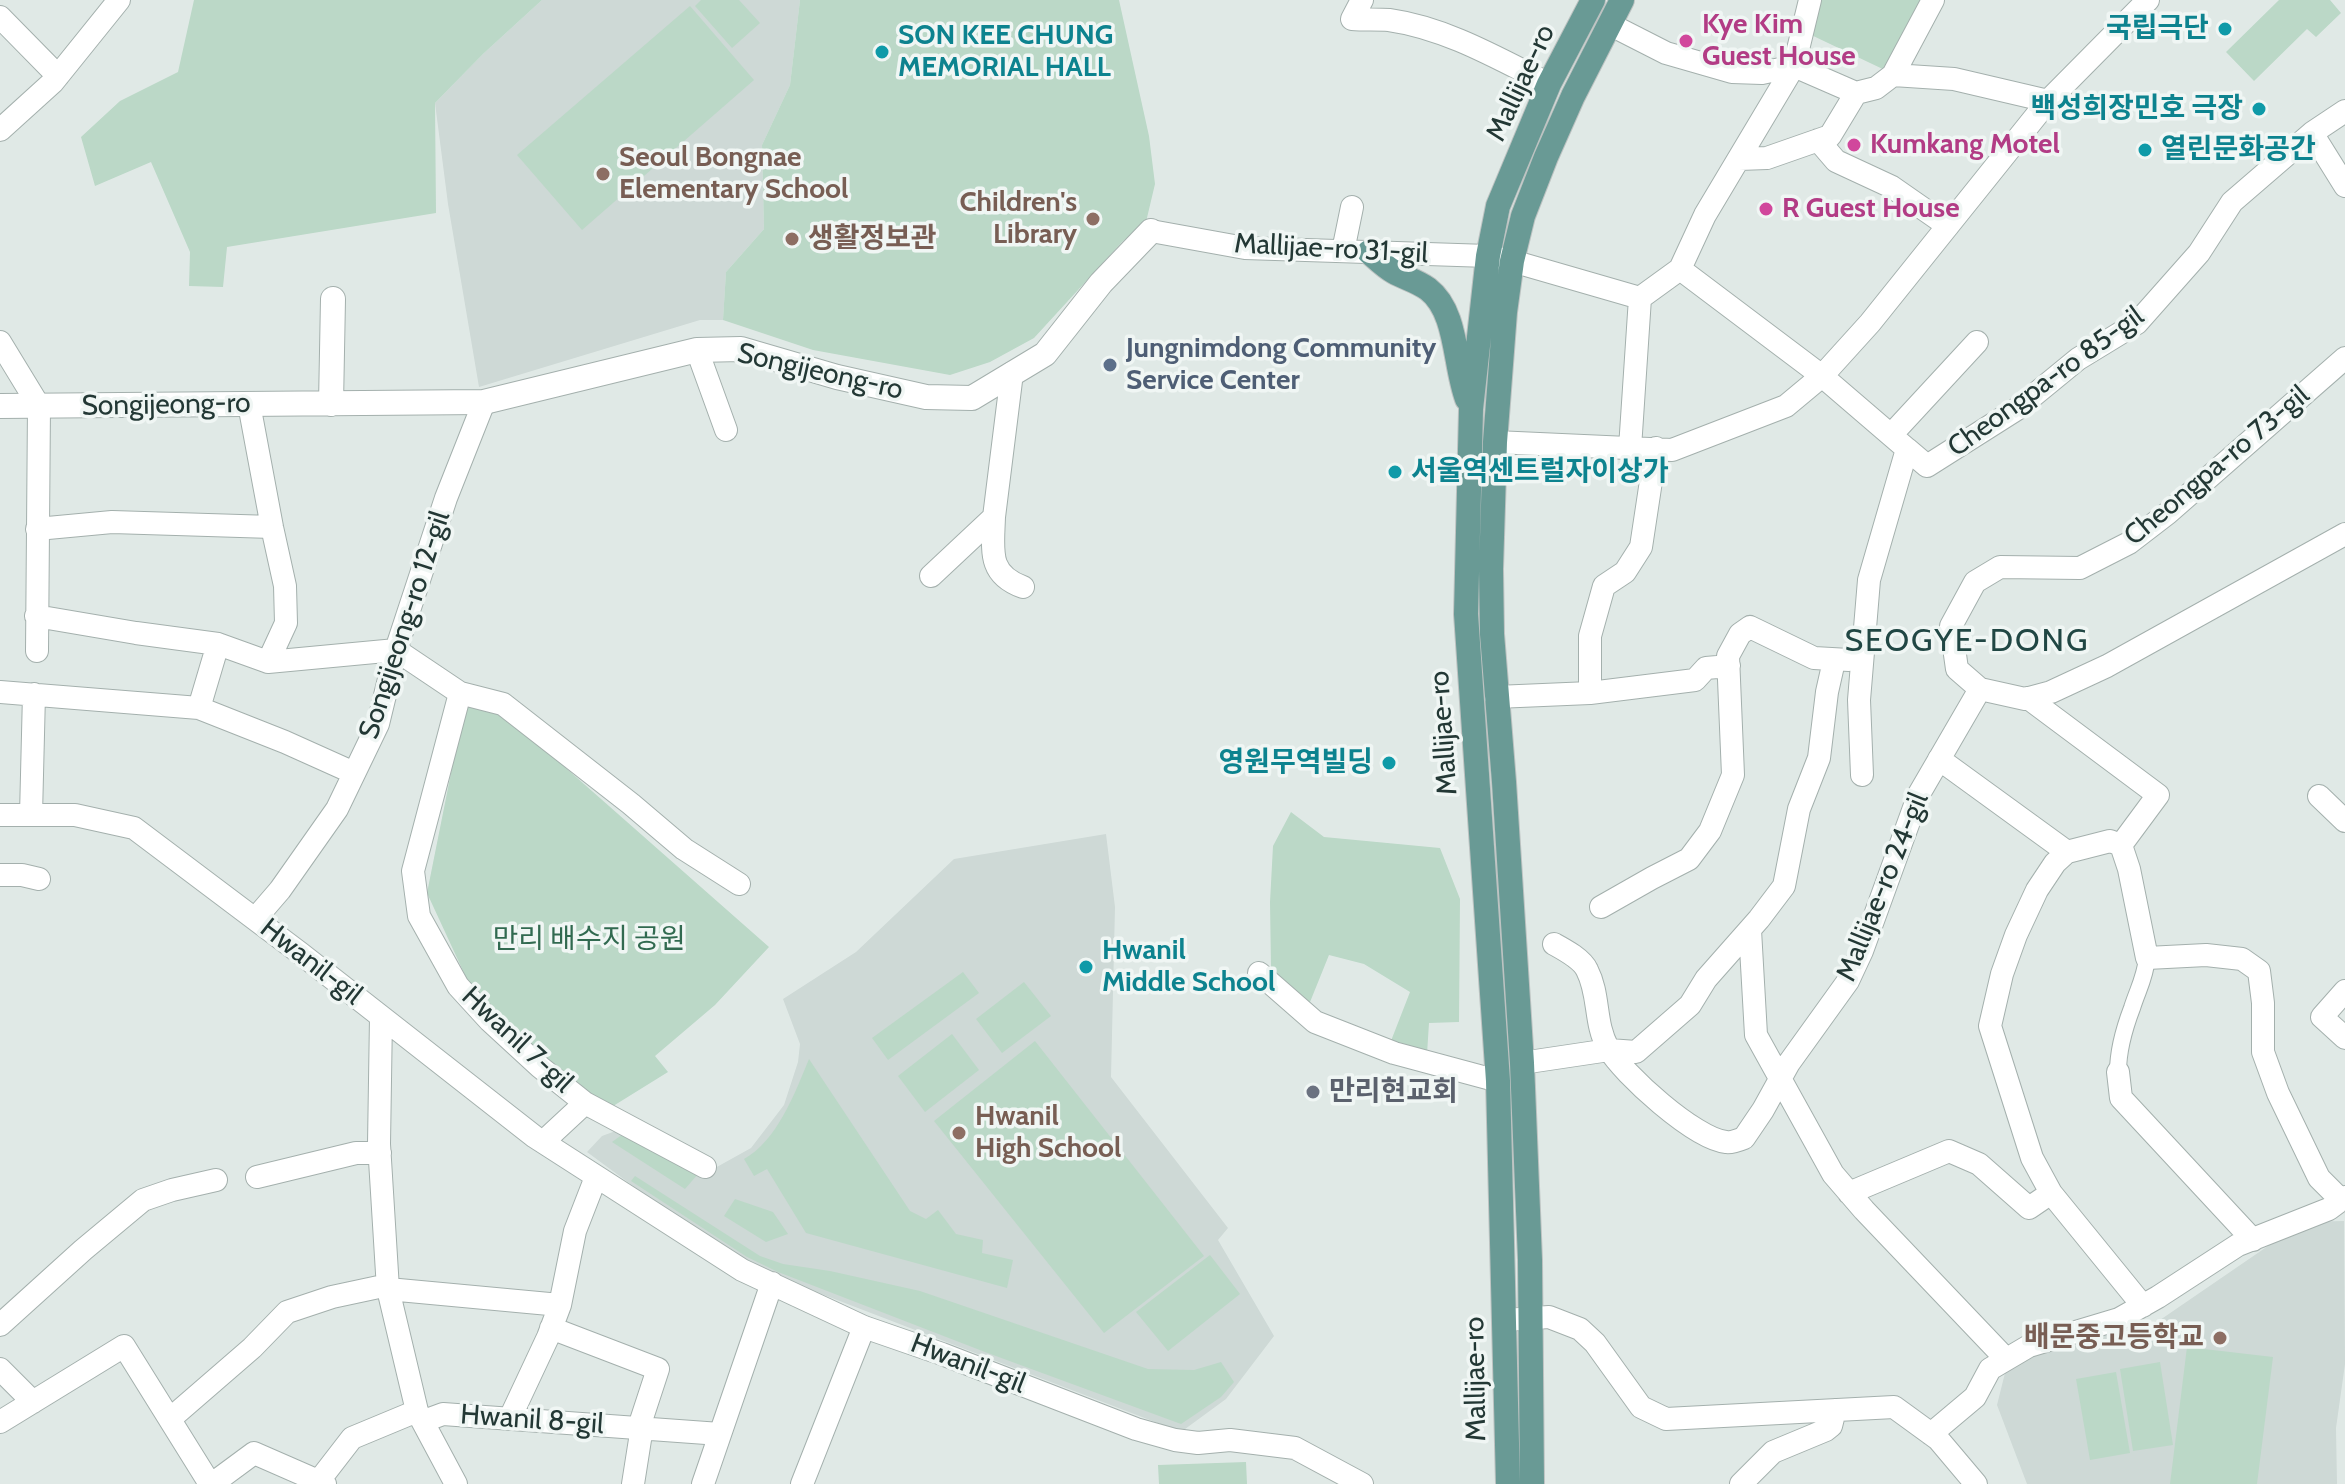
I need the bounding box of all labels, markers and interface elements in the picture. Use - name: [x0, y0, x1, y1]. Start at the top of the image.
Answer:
- place label: Kye Kim Guest House: [1702, 8, 1856, 74]
- place label: 국립극단: [2106, 12, 2209, 46]
- place label: SON KEE CHUNG MEMORIAL HALL: [898, 19, 1113, 85]
- street label: Mallijae-ro: [1479, 19, 1563, 147]
- marker: 국립극단: [2216, 20, 2234, 38]
- marker: Kye Kim Guest House: [1677, 32, 1695, 50]
- marker: SON KEE CHUNG MEMORIAL HALL: [873, 43, 891, 61]
- place label: 백성희장민호 극장: [2031, 92, 2243, 126]
- marker: 백성희장민호 극장: [2250, 100, 2268, 118]
- place label: Kumkang Motel: [1870, 128, 2060, 162]
- place label: 열린문화공간: [2161, 133, 2316, 167]
- marker: Kumkang Motel: [1845, 136, 1863, 154]
- place label: Seoul Bongnae Elementary School: [619, 141, 848, 207]
- marker: 열린문화공간: [2136, 141, 2154, 159]
- marker: Seoul Bongnae Elementary School: [594, 165, 612, 183]
- place label: Children's Library: [960, 186, 1077, 252]
- place label: R Guest House: [1782, 192, 1960, 226]
- marker: R Guest House: [1757, 200, 1775, 218]
- marker: Children's Library: [1084, 210, 1102, 228]
- place label: 생활정보관: [808, 222, 937, 256]
- street label: Mallijae-ro 31-gil: [1233, 227, 1429, 271]
- marker: 생활정보관: [783, 230, 801, 248]
- street label: Cheongpa-ro 85-gil: [1942, 300, 2150, 464]
- place label: Jungnimdong Community Service Center: [1126, 332, 1436, 398]
- street label: Songijeong-ro: [734, 337, 906, 407]
- marker: Jungnimdong Community Service Center: [1101, 356, 1119, 374]
- street label: Cheongpa-ro 73-gil: [2118, 379, 2316, 553]
- street label: Songijeong-ro: [81, 387, 251, 423]
- place label: 서울역센트럴자이상가: [1411, 455, 1669, 489]
- marker: 서울역센트럴자이상가: [1386, 463, 1404, 481]
- street label: Songijeong-ro 12-gil: [352, 507, 458, 743]
- district label: SEOGYE-DONG: [1844, 623, 2090, 661]
- street label: Mallijae-ro: [1423, 670, 1465, 796]
- place label: 영원무역빌딩: [1218, 746, 1373, 780]
- marker: 영원무역빌딩: [1380, 754, 1398, 772]
- street label: Mallijae-ro 24-gil: [1830, 788, 1936, 986]
- street label: Hwanil-gil: [253, 912, 369, 1012]
- park label: 만리 배수지 공원: [493, 923, 685, 957]
- place label: Hwanil Middle School: [1102, 934, 1275, 1000]
- marker: Hwanil Middle School: [1077, 958, 1095, 976]
- street label: Hwanil 7-gil: [454, 980, 580, 1100]
- place label: 만리현교회: [1329, 1075, 1458, 1109]
- marker: 만리현교회: [1304, 1083, 1322, 1101]
- place label: Hwanil High School: [975, 1100, 1121, 1166]
- marker: Hwanil High School: [950, 1124, 968, 1142]
- street label: Mallijae-ro: [1458, 1316, 1494, 1442]
- place label: 배문중고등학교: [2024, 1321, 2204, 1355]
- street label: Hwanil-gil: [906, 1327, 1030, 1401]
- marker: 배문중고등학교: [2211, 1329, 2229, 1347]
- street label: Hwanil 8-gil: [459, 1398, 605, 1442]

